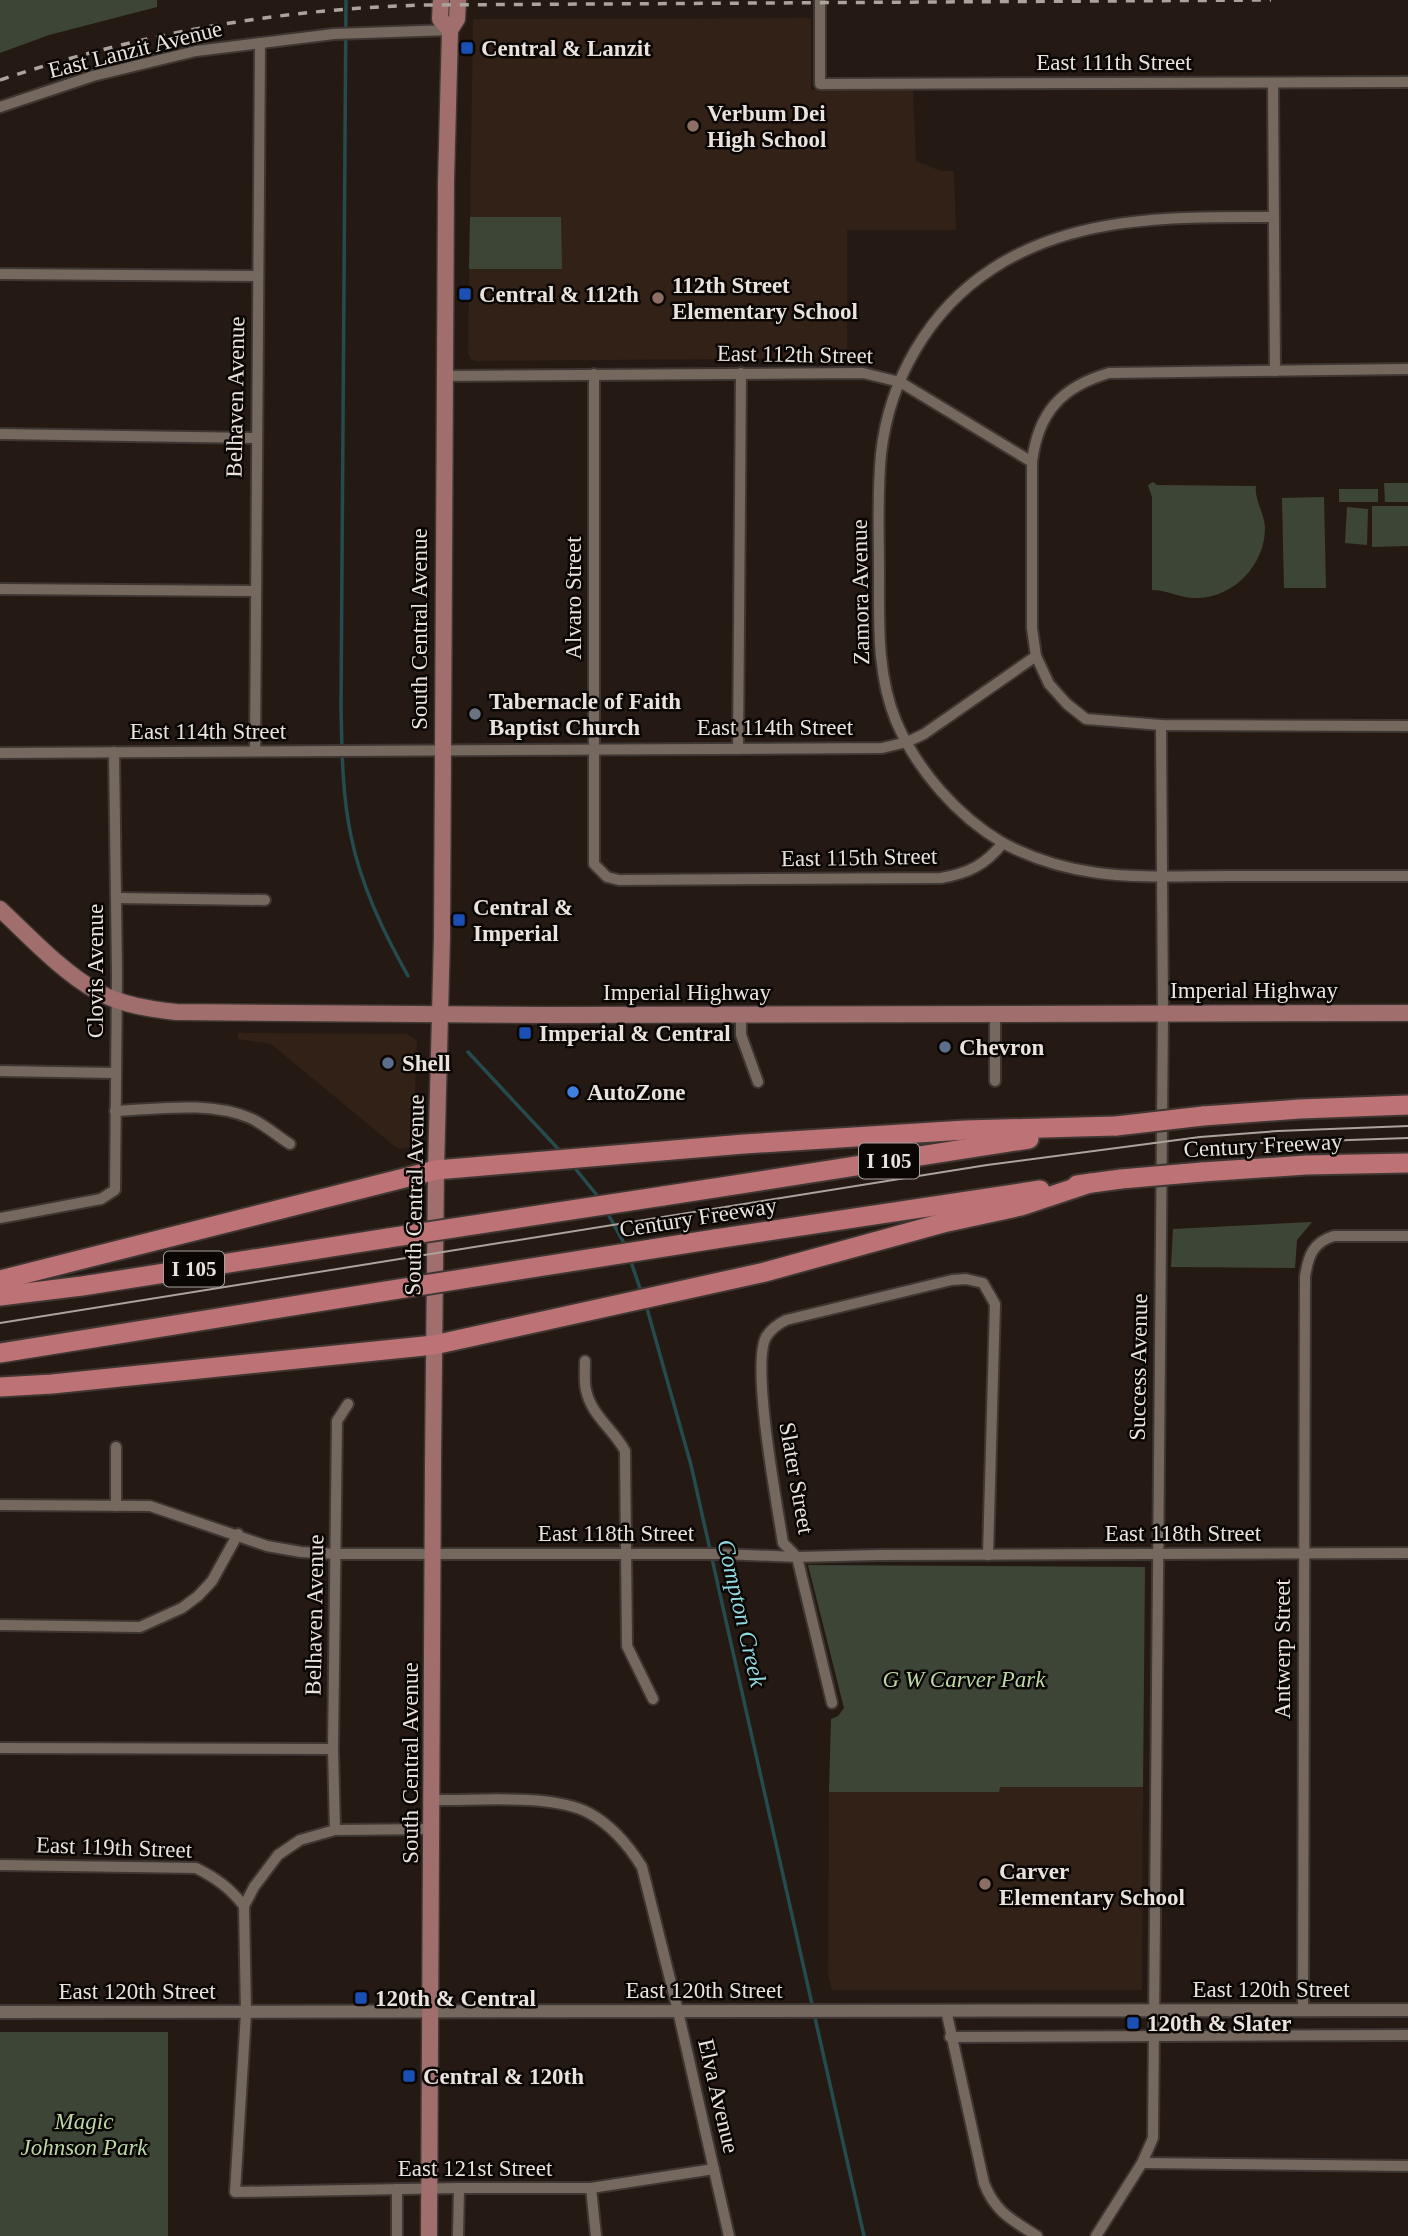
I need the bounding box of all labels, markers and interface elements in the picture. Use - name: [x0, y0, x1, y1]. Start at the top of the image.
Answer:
- street label: East Lanzit Avenue: [46, 16, 225, 83]
- place label: Central & Lanzit: [481, 36, 651, 61]
- marker: Central & Lanzit: [459, 40, 475, 56]
- street label: East 111th Street: [1036, 50, 1192, 75]
- place label: Verbum Dei High School: [707, 101, 827, 152]
- marker: Verbum Dei High School: [685, 118, 701, 134]
- place label: 112th Street Elementary School: [672, 273, 858, 324]
- place label: Central & 112th: [479, 282, 639, 307]
- marker: Central & 112th: [457, 286, 473, 302]
- marker: 112th Street Elementary School: [650, 290, 666, 306]
- street label: Belhaven Avenue: [222, 316, 249, 478]
- street label: East 112th Street: [717, 341, 874, 368]
- street label: Zamora Avenue: [847, 519, 874, 665]
- street label: South Central Avenue: [407, 528, 432, 730]
- street label: Alvaro Street: [561, 536, 586, 660]
- place label: Tabernacle of Faith Baptist Church: [489, 689, 681, 740]
- marker: Tabernacle of Faith Baptist Church: [467, 706, 483, 722]
- street label: East 114th Street: [697, 715, 854, 740]
- street label: East 114th Street: [130, 719, 287, 744]
- street label: East 115th Street: [781, 844, 938, 871]
- place label: Central & Imperial: [473, 895, 573, 946]
- street label: Clovis Avenue: [83, 904, 108, 1038]
- marker: Central & Imperial: [451, 912, 467, 928]
- street label: Imperial Highway: [1170, 978, 1338, 1003]
- street label: Imperial Highway: [603, 980, 771, 1005]
- place label: Imperial & Central: [539, 1021, 731, 1046]
- marker: Imperial & Central: [517, 1025, 533, 1041]
- place label: Chevron: [959, 1035, 1044, 1060]
- marker: Chevron: [937, 1039, 953, 1055]
- place label: Shell: [402, 1051, 451, 1076]
- marker: Shell: [380, 1055, 396, 1071]
- place label: AutoZone: [587, 1080, 685, 1105]
- marker: AutoZone: [565, 1084, 581, 1100]
- street label: South Central Avenue: [400, 1094, 429, 1296]
- street label: Century Freeway: [1183, 1129, 1344, 1162]
- road number: I 105: [859, 1144, 919, 1178]
- street label: Century Freeway: [618, 1193, 779, 1242]
- road number: I 105: [164, 1252, 224, 1286]
- street label: Success Avenue: [1125, 1293, 1152, 1441]
- street label: Slater Street: [774, 1420, 819, 1537]
- street label: East 118th Street: [538, 1521, 695, 1546]
- street label: East 118th Street: [1105, 1521, 1262, 1546]
- street label: Belhaven Avenue: [301, 1534, 328, 1696]
- water label: Compton Creek: [712, 1537, 772, 1690]
- street label: Antwerp Street: [1270, 1578, 1295, 1719]
- street label: South Central Avenue: [398, 1662, 423, 1864]
- park label: G W Carver Park: [883, 1667, 1046, 1692]
- street label: East 119th Street: [35, 1832, 193, 1863]
- place label: Carver Elementary School: [999, 1859, 1185, 1910]
- marker: Carver Elementary School: [977, 1876, 993, 1892]
- street label: East 120th Street: [1192, 1977, 1350, 2002]
- street label: East 120th Street: [625, 1978, 783, 2003]
- street label: East 120th Street: [58, 1979, 216, 2004]
- place label: 120th & Central: [375, 1986, 536, 2011]
- marker: 120th & Central: [353, 1990, 369, 2006]
- place label: 120th & Slater: [1147, 2011, 1291, 2036]
- marker: 120th & Slater: [1125, 2015, 1141, 2031]
- street label: Elva Avenue: [693, 2037, 744, 2156]
- place label: Central & 120th: [423, 2064, 584, 2089]
- marker: Central & 120th: [401, 2068, 417, 2084]
- park label: Magic Johnson Park: [20, 2109, 148, 2160]
- street label: East 121st Street: [398, 2156, 553, 2181]

